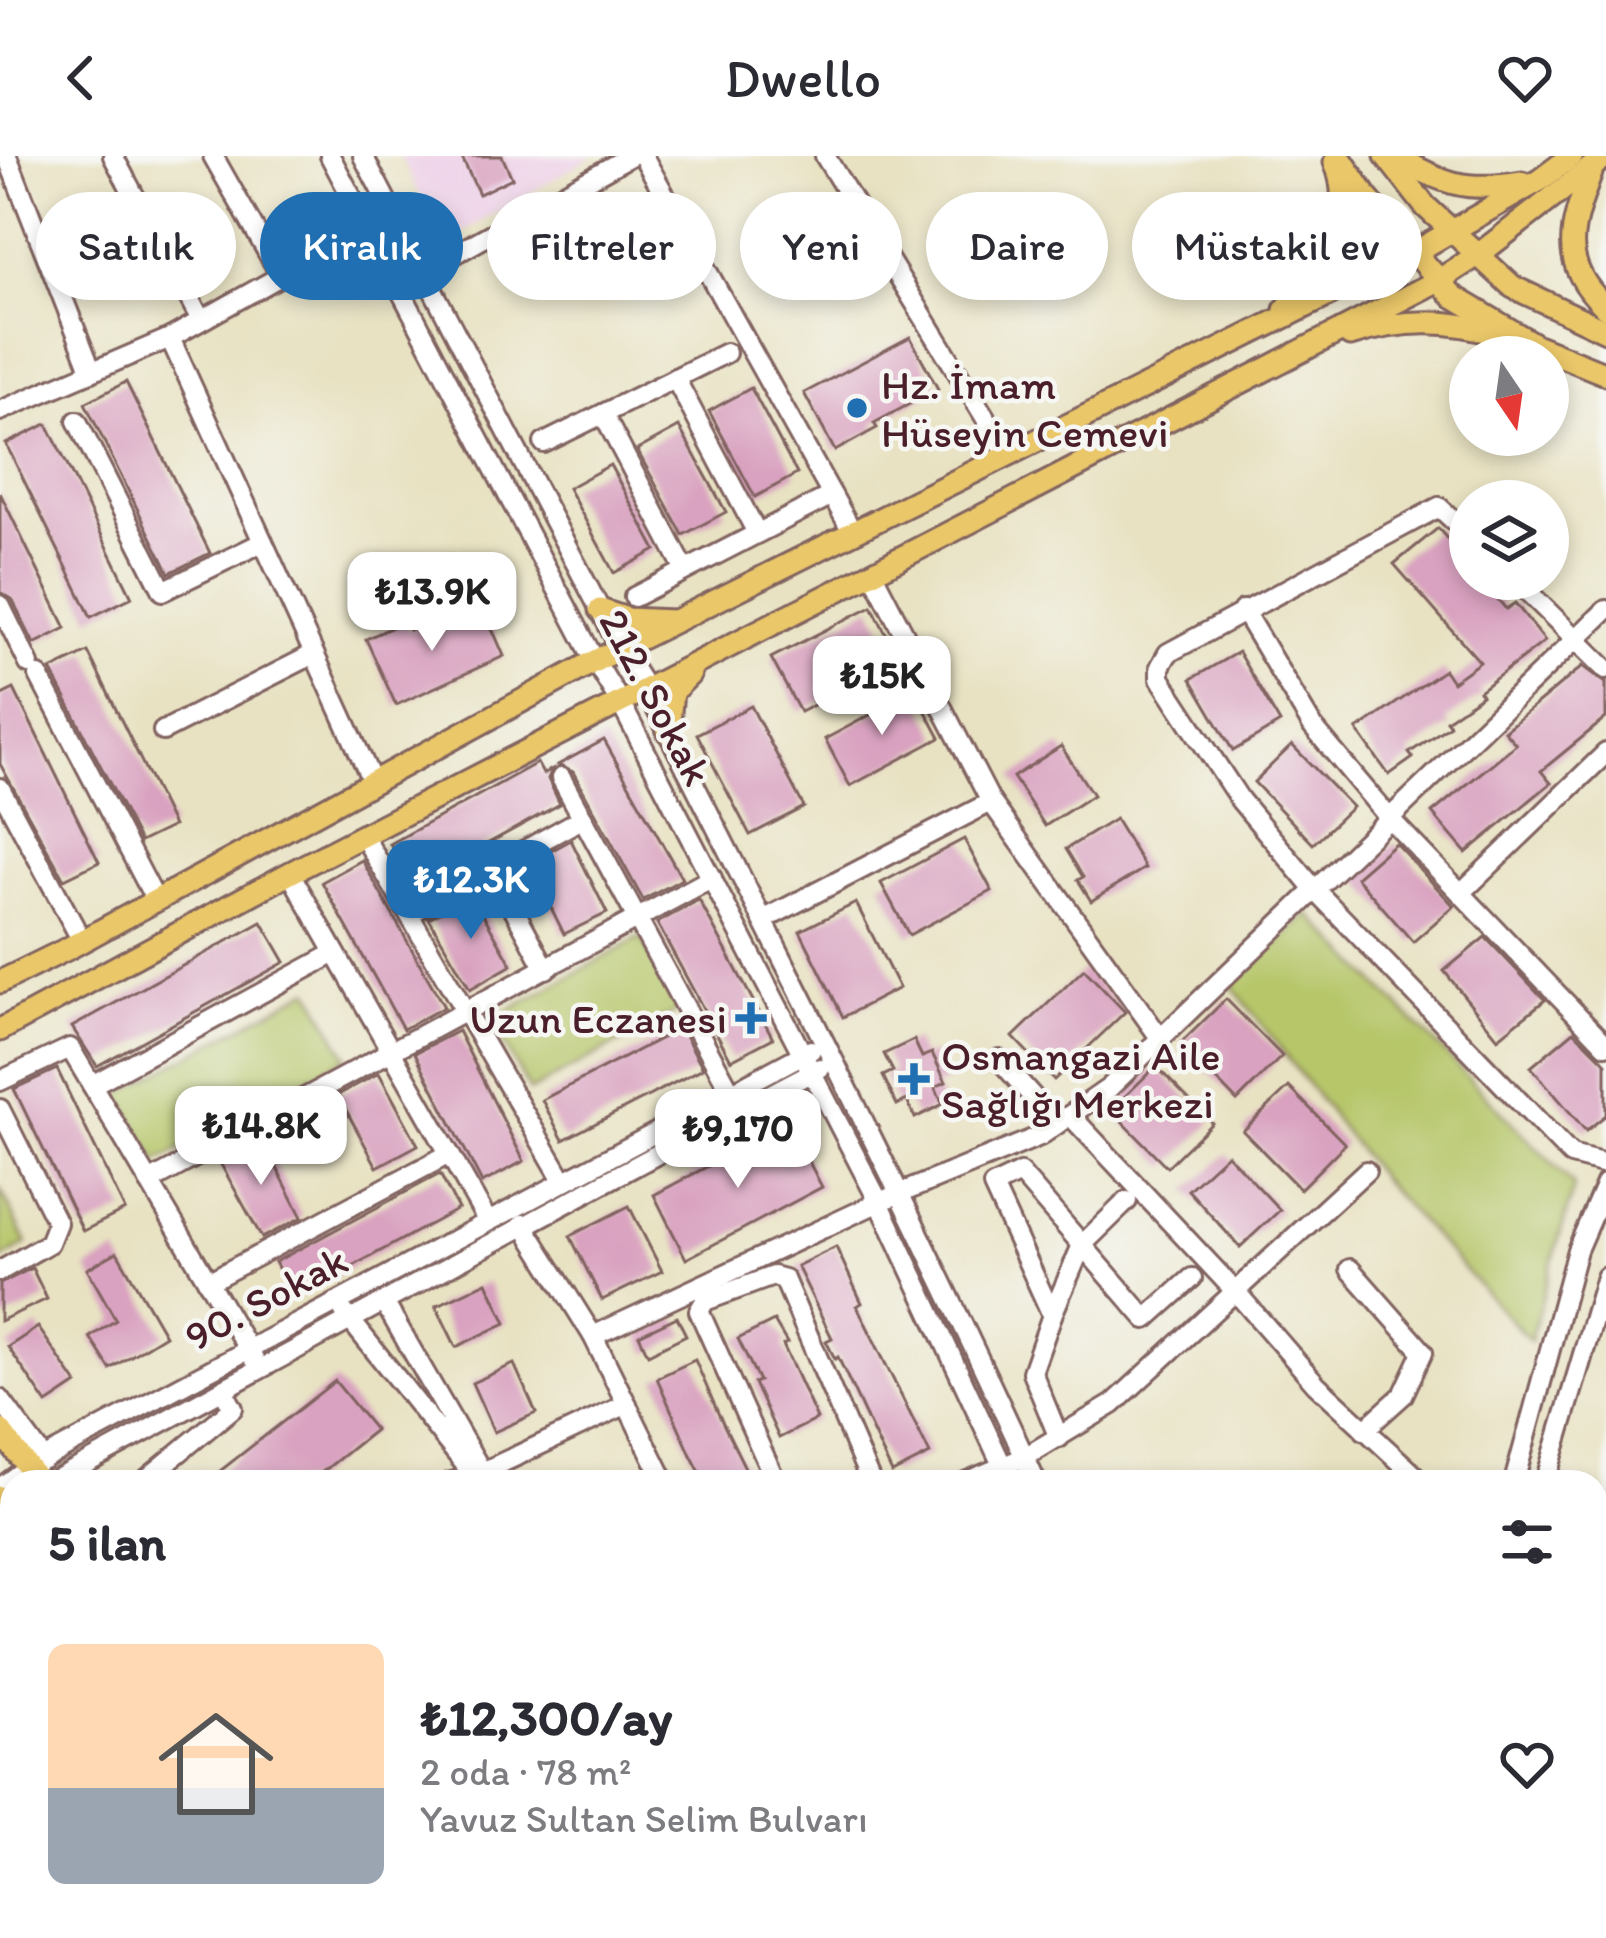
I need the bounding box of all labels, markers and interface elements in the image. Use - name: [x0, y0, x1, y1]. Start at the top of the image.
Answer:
- icon: back: [48, 45, 114, 111]
- icon: heart: [1492, 45, 1558, 111]
- text: Dwello: [725, 46, 881, 111]
- chip: Satılık: [36, 192, 236, 300]
- chip: Kiralık: [260, 192, 463, 300]
- chip: Filtreler: [487, 192, 716, 300]
- chip: Yeni: [740, 192, 902, 300]
- chip: Daire: [926, 192, 1108, 300]
- chip: Müstakil ev: [1132, 192, 1422, 300]
- north arrow: [1449, 336, 1569, 456]
- map controls: [1449, 336, 1569, 600]
- place label: Hz. İmam Hüseyin Cemevi: [881, 359, 1169, 458]
- marker: Hz. İmam Hüseyin Cemevi: [844, 395, 870, 421]
- button: layers: [1449, 480, 1569, 600]
- pin: ₺13.9K: [334, 552, 530, 654]
- text: ₺13.9K: [374, 567, 490, 614]
- street label: 212. Sokak: [588, 600, 724, 794]
- pin: ₺15K: [811, 636, 953, 738]
- text: ₺15K: [840, 651, 924, 698]
- pin: ₺12.3K: [373, 840, 569, 942]
- text: ₺12.3K: [413, 855, 529, 902]
- place label: Uzun Eczanesi: [469, 993, 727, 1044]
- marker: Uzun Eczanesi: [738, 1005, 764, 1031]
- place label: Osmangazi Aile Sağlığı Merkezi: [941, 1030, 1221, 1129]
- marker: Osmangazi Aile Sağlığı Merkezi: [898, 1063, 930, 1095]
- pin: ₺14.8K: [163, 1086, 359, 1188]
- pin: ₺9,170: [640, 1089, 836, 1191]
- text: ₺14.8K: [202, 1101, 320, 1148]
- text: ₺9,170: [682, 1104, 794, 1151]
- street label: 90. Sokak: [176, 1234, 356, 1362]
- icon: filters: [1494, 1509, 1560, 1575]
- text: 5 ilan: [48, 1512, 166, 1573]
- text: ₺12,300/ay: [420, 1687, 672, 1748]
- icon: home: [144, 1692, 288, 1836]
- icon: heart: [1494, 1731, 1560, 1797]
- text: 2 oda · 78 m²: [420, 1748, 631, 1795]
- text: Yavuz Sultan Selim Bulvarı: [420, 1795, 868, 1842]

